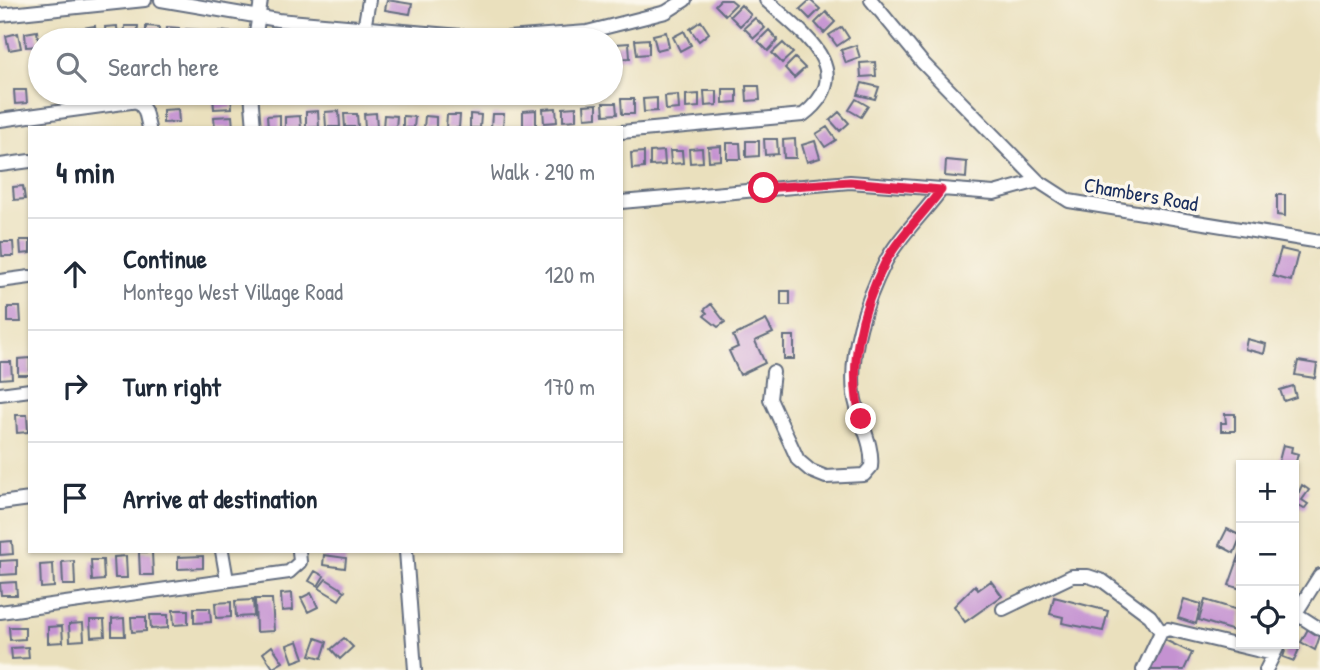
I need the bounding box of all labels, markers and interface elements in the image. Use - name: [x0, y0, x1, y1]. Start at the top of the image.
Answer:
- search box: [28, 28, 623, 105]
- icon: search: [52, 48, 90, 86]
- text: Search here: [108, 49, 219, 84]
- text: 4 min: [56, 152, 115, 192]
- text: Walk · 290 m: [491, 156, 595, 187]
- street label: Chambers Road: [1082, 170, 1200, 218]
- route start: [748, 172, 779, 203]
- text: Continue: [123, 241, 207, 276]
- icon: ahead: [56, 255, 94, 293]
- text: 120 m: [545, 259, 595, 290]
- text: Montego West Village Road: [123, 276, 343, 307]
- icon: right: [56, 367, 94, 405]
- text: Turn right: [123, 369, 221, 404]
- text: 170 m: [544, 371, 595, 402]
- route end: [845, 403, 876, 434]
- map controls: [1236, 460, 1299, 649]
- button: +: [1236, 460, 1299, 523]
- icon: arrive: [56, 479, 94, 517]
- text: Arrive at destination: [123, 481, 318, 516]
- button: −: [1236, 523, 1299, 586]
- button: locate: [1236, 586, 1299, 649]

